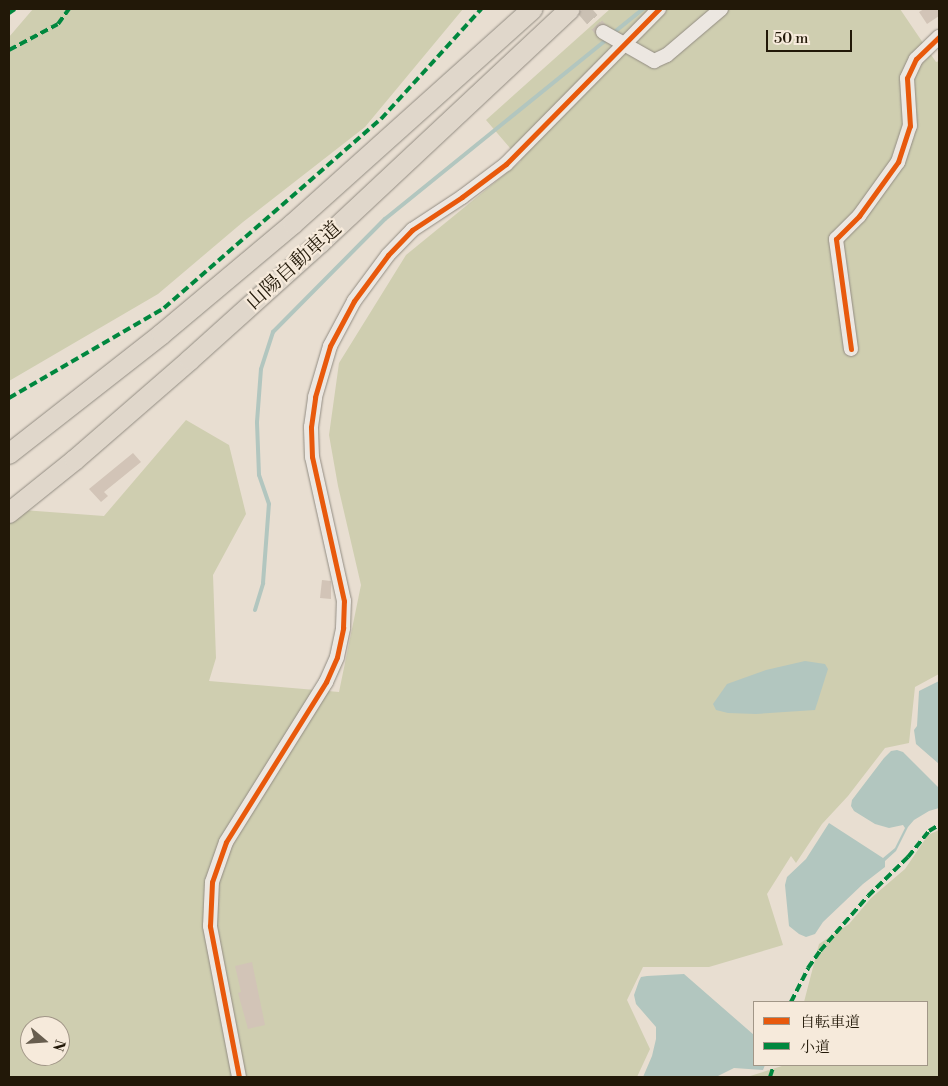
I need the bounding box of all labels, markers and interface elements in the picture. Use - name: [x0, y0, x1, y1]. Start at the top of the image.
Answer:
- scale bar: [768, 20, 854, 52]
- text: 50 m: [774, 29, 808, 48]
- street label: 山陽自動車道: [241, 217, 347, 315]
- legend: [753, 1001, 928, 1066]
- text: 自転車道: [800, 1013, 860, 1032]
- north arrow: [20, 1016, 70, 1066]
- text: N: [48, 1037, 69, 1053]
- text: 小道: [800, 1038, 830, 1057]

